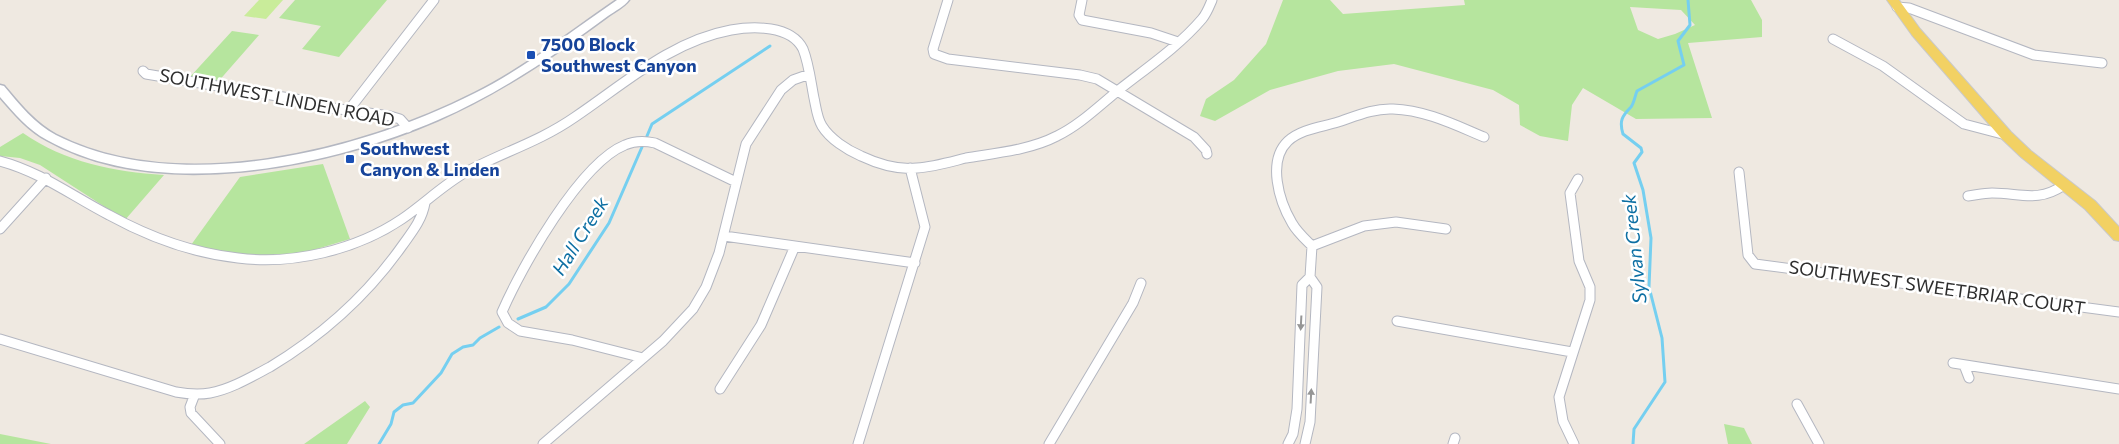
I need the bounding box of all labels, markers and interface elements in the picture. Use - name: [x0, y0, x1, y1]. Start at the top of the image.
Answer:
- place label: 7500 Block Southwest Canyon: [541, 33, 697, 76]
- marker: 7500 Block Southwest Canyon: [525, 49, 537, 61]
- street label: SOUTHWEST LINDEN ROAD: [158, 63, 397, 131]
- place label: Southwest Canyon & Linden: [360, 137, 500, 180]
- marker: Southwest Canyon & Linden: [344, 153, 356, 165]
- water label: Hall Creek: [546, 192, 613, 279]
- water label: Sylvan Creek: [1616, 192, 1651, 305]
- street label: SOUTHWEST SWEETBRIAR COURT: [1787, 255, 2087, 319]
- one-way arrow: [1296, 315, 1304, 331]
- one-way arrow: [1308, 388, 1316, 404]

